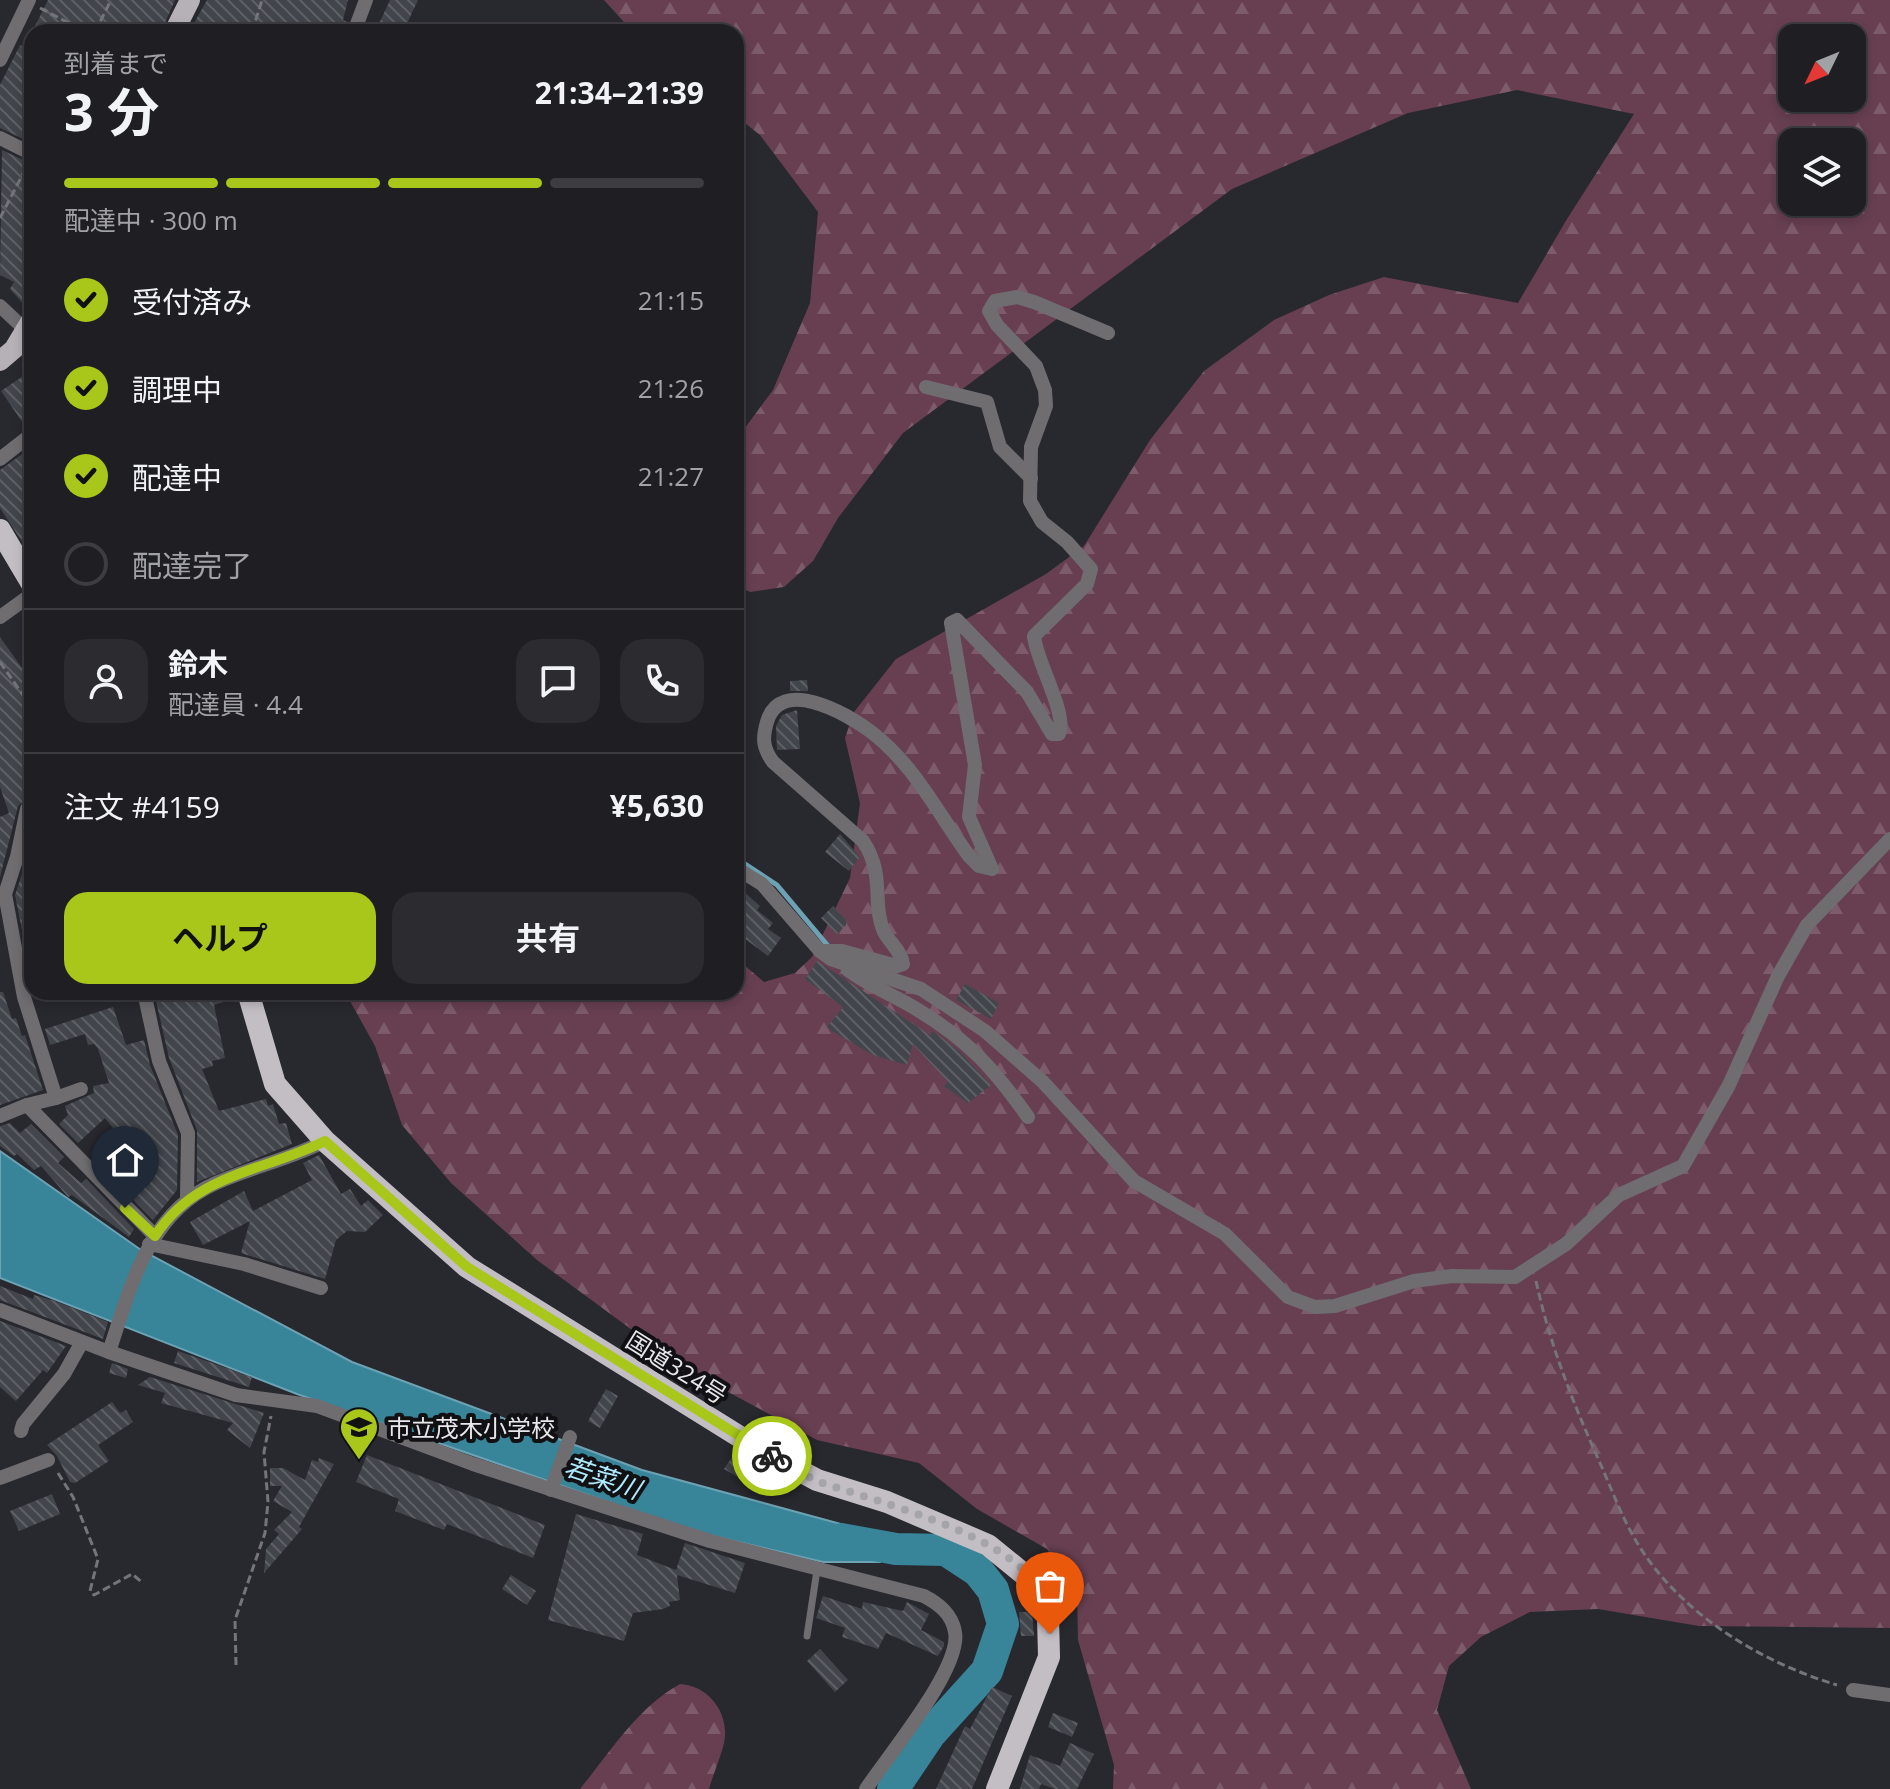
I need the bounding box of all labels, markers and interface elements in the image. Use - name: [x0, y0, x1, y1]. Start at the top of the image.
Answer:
- north arrow: [1778, 24, 1866, 112]
- map controls: [1778, 24, 1866, 216]
- text: 到着まで: [64, 45, 168, 81]
- text: 21:34–21:39: [535, 72, 704, 113]
- text: 3 分: [64, 75, 159, 146]
- button: layers: [1778, 128, 1866, 216]
- text: 配達中 · 300 m: [64, 202, 238, 238]
- icon: check: [64, 278, 108, 322]
- text: 受付済み: [132, 281, 252, 322]
- text: 21:15: [638, 282, 704, 318]
- icon: check: [64, 366, 108, 410]
- text: 調理中: [132, 369, 222, 410]
- text: 21:26: [638, 370, 704, 406]
- icon: check: [64, 454, 108, 498]
- text: 配達中: [132, 457, 222, 498]
- text: 21:27: [638, 458, 704, 494]
- text: 配達完了: [132, 545, 252, 586]
- button: person: [64, 639, 148, 723]
- button: chat: [516, 639, 600, 723]
- button: phone: [620, 639, 704, 723]
- text: 鈴木: [168, 643, 228, 684]
- text: 配達員 · 4.4: [168, 686, 303, 722]
- text: ¥5,630: [610, 785, 704, 826]
- text: 注文 #4159: [64, 786, 220, 827]
- button: ヘルプ: [64, 892, 376, 984]
- button: 共有: [392, 892, 704, 984]
- pin: [91, 1126, 159, 1208]
- icon: home: [103, 1138, 147, 1182]
- street label: 国道324号: [620, 1323, 734, 1411]
- school or university icon: 市立茂木小学校: [338, 1406, 380, 1461]
- place label: 市立茂木小学校: [387, 1411, 555, 1444]
- courier: [732, 1416, 812, 1496]
- icon: bike: [750, 1434, 794, 1478]
- water label: 若菜川: [560, 1447, 649, 1508]
- pin: [1016, 1552, 1084, 1634]
- icon: bag: [1028, 1564, 1072, 1608]

